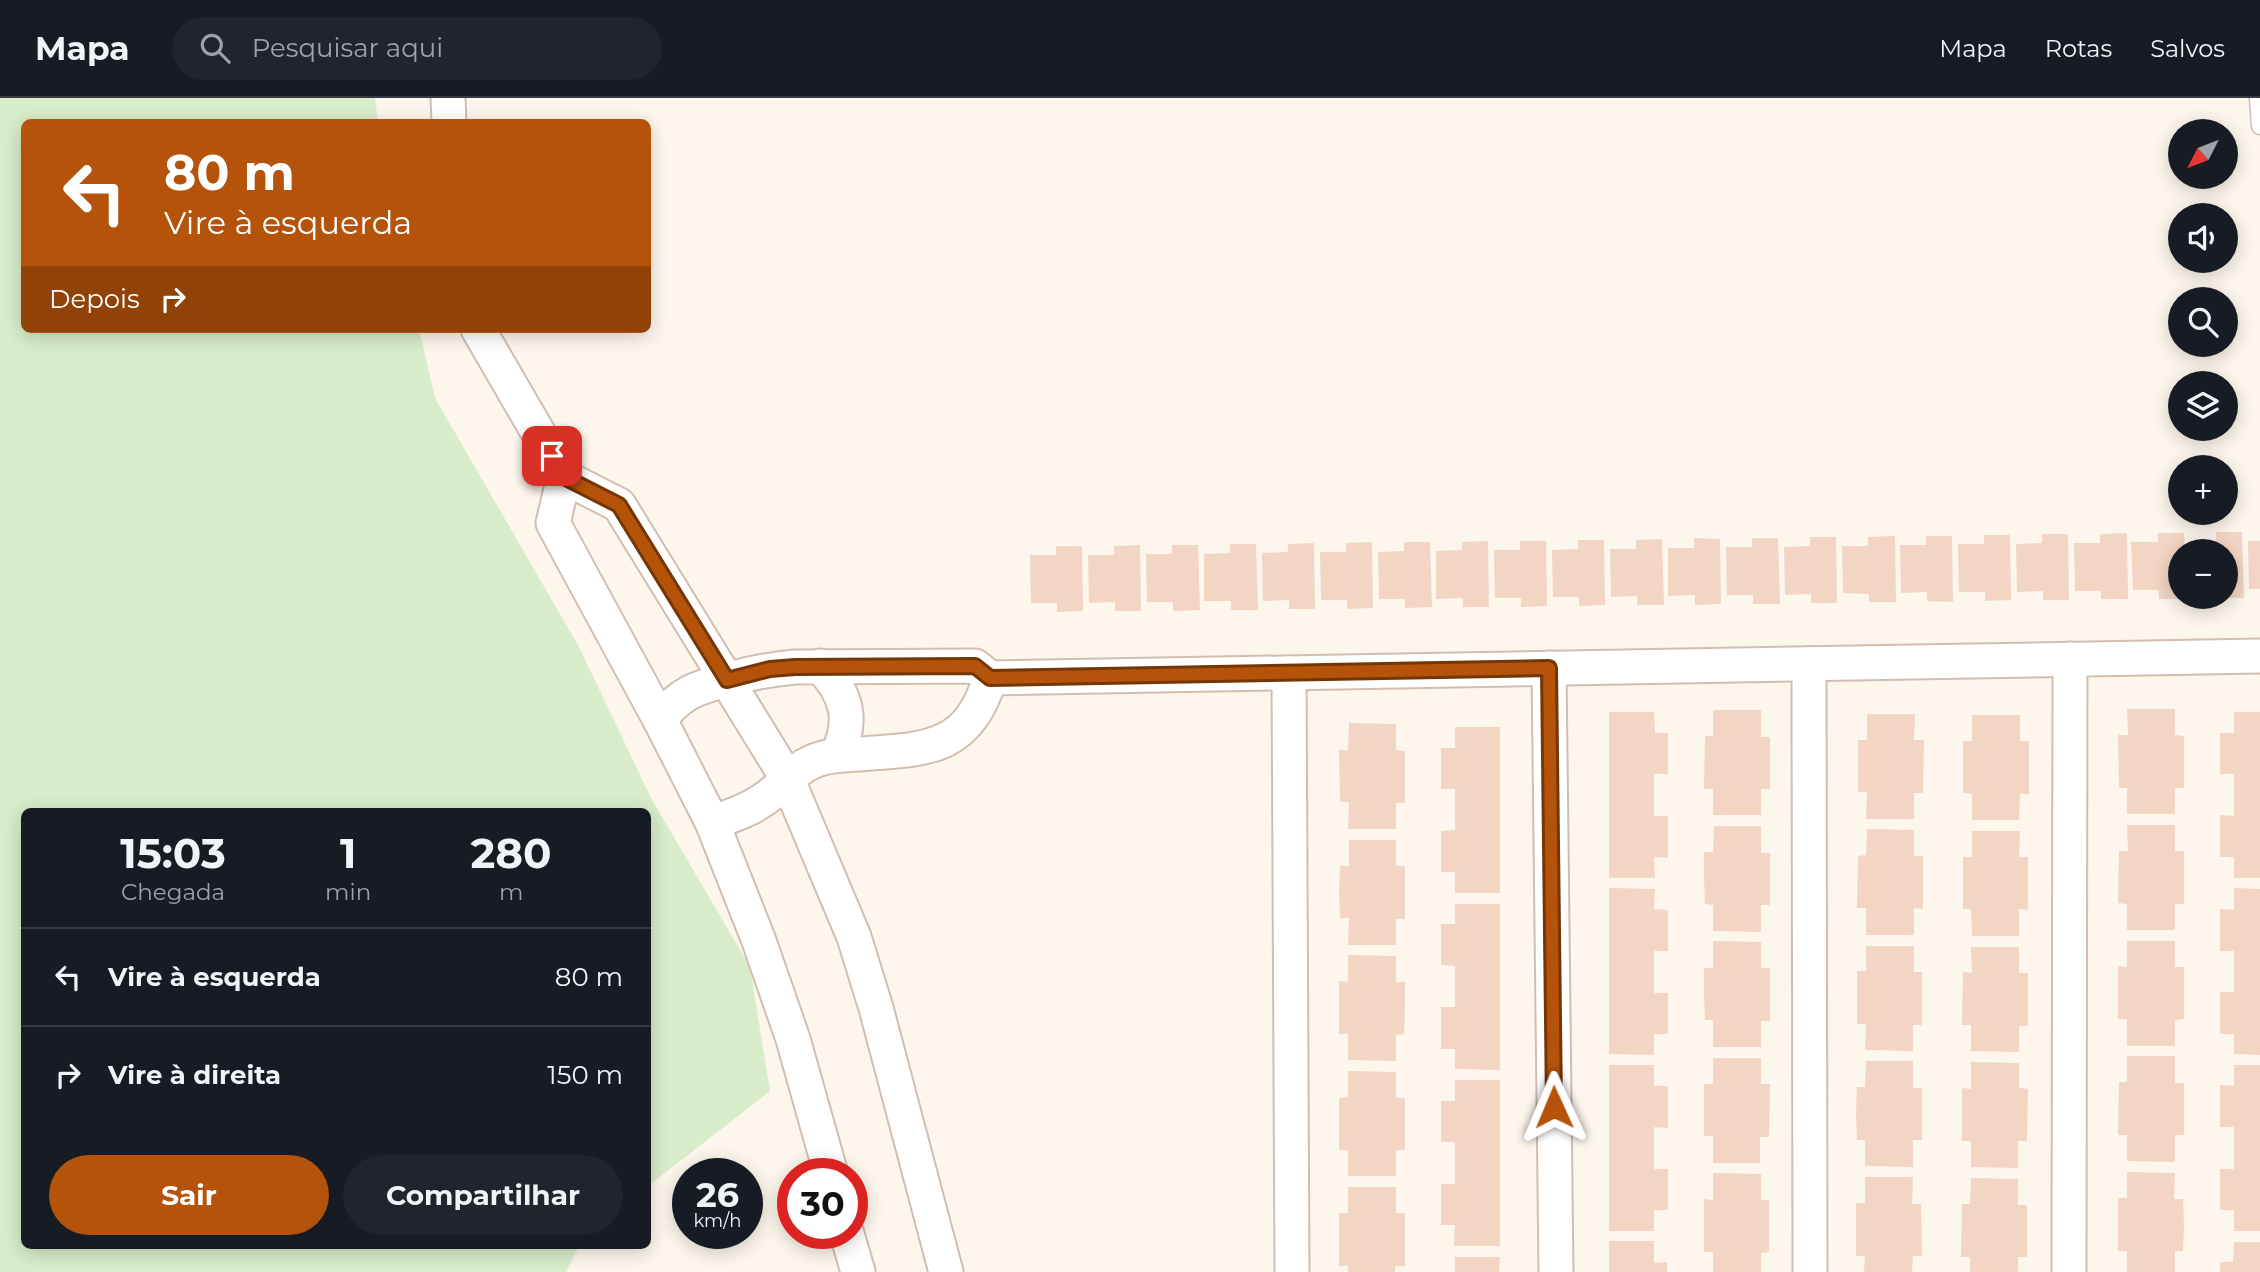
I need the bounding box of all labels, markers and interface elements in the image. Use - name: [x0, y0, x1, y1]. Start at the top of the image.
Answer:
- search box: [172, 17, 662, 80]
- text: Mapa: [35, 28, 130, 68]
- icon: search: [196, 29, 234, 67]
- text: Pesquisar aqui: [252, 32, 443, 64]
- text: Mapa: [1939, 34, 2007, 63]
- text: Rotas: [2045, 34, 2112, 63]
- text: Salvos: [2150, 34, 2225, 63]
- north arrow: [2168, 119, 2238, 189]
- map controls: [2168, 119, 2238, 609]
- text: 80 m: [164, 143, 295, 202]
- icon: left: [49, 147, 140, 238]
- text: Vire à esquerda: [164, 203, 412, 242]
- button: sound: [2168, 203, 2238, 273]
- icon: right: [154, 280, 192, 318]
- text: Depois: [49, 283, 140, 315]
- button: search: [2168, 287, 2238, 357]
- button: layers: [2168, 371, 2238, 441]
- pin: [522, 426, 582, 486]
- icon: arrive: [533, 437, 571, 475]
- button: +: [2168, 455, 2238, 525]
- button: −: [2168, 539, 2238, 609]
- text: 15:03: [120, 827, 226, 879]
- text: 1: [340, 827, 356, 879]
- text: 280: [471, 827, 552, 879]
- text: Chegada: [121, 878, 225, 906]
- text: min: [325, 878, 371, 906]
- text: m: [499, 878, 523, 906]
- icon: left: [49, 958, 87, 996]
- text: Vire à esquerda: [108, 961, 321, 993]
- text: 80 m: [555, 961, 623, 993]
- icon: right: [49, 1056, 87, 1094]
- text: Vire à direita: [108, 1059, 281, 1091]
- text: 150 m: [547, 1059, 623, 1091]
- position arrow: [1517, 1070, 1591, 1144]
- button: Sair: [49, 1155, 329, 1235]
- button: Compartilhar: [343, 1155, 623, 1235]
- speed limit sign: 30: [777, 1158, 868, 1249]
- text: 26: [696, 1173, 739, 1216]
- text: km/h: [693, 1210, 742, 1232]

